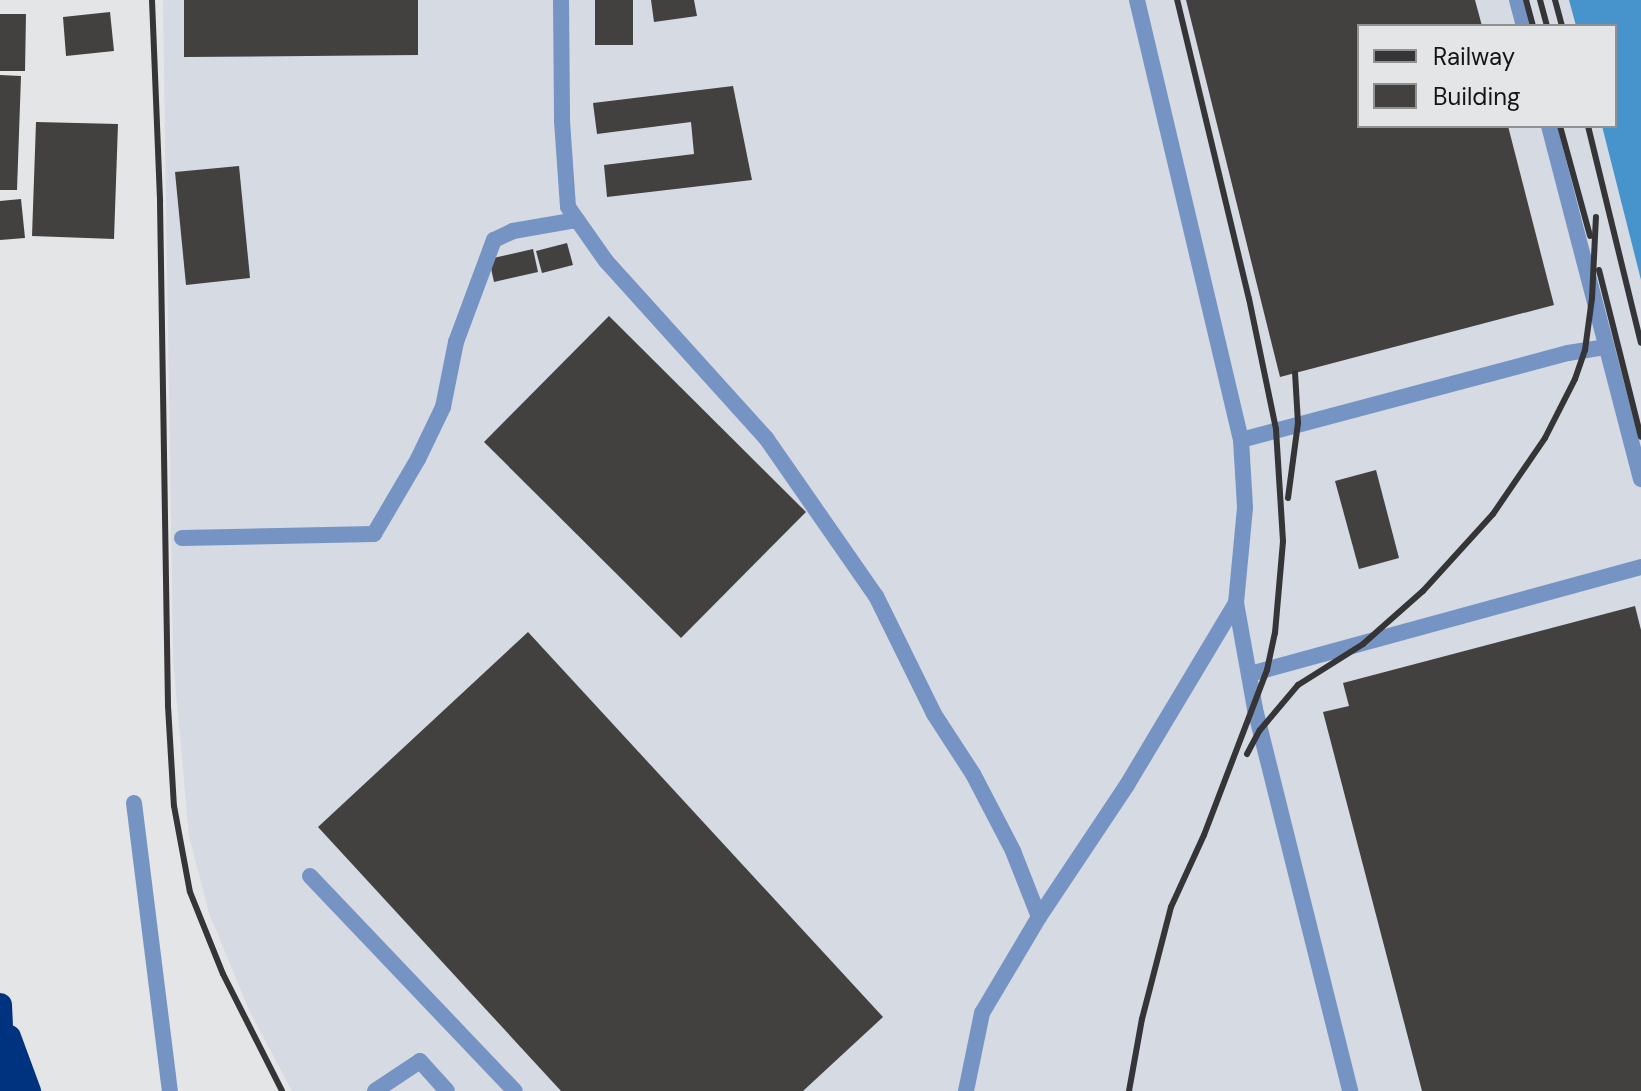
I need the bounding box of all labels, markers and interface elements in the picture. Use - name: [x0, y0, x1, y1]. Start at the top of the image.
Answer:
- legend: [1357, 24, 1617, 128]
- text: Railway: [1433, 41, 1515, 72]
- text: Building: [1433, 81, 1520, 112]

